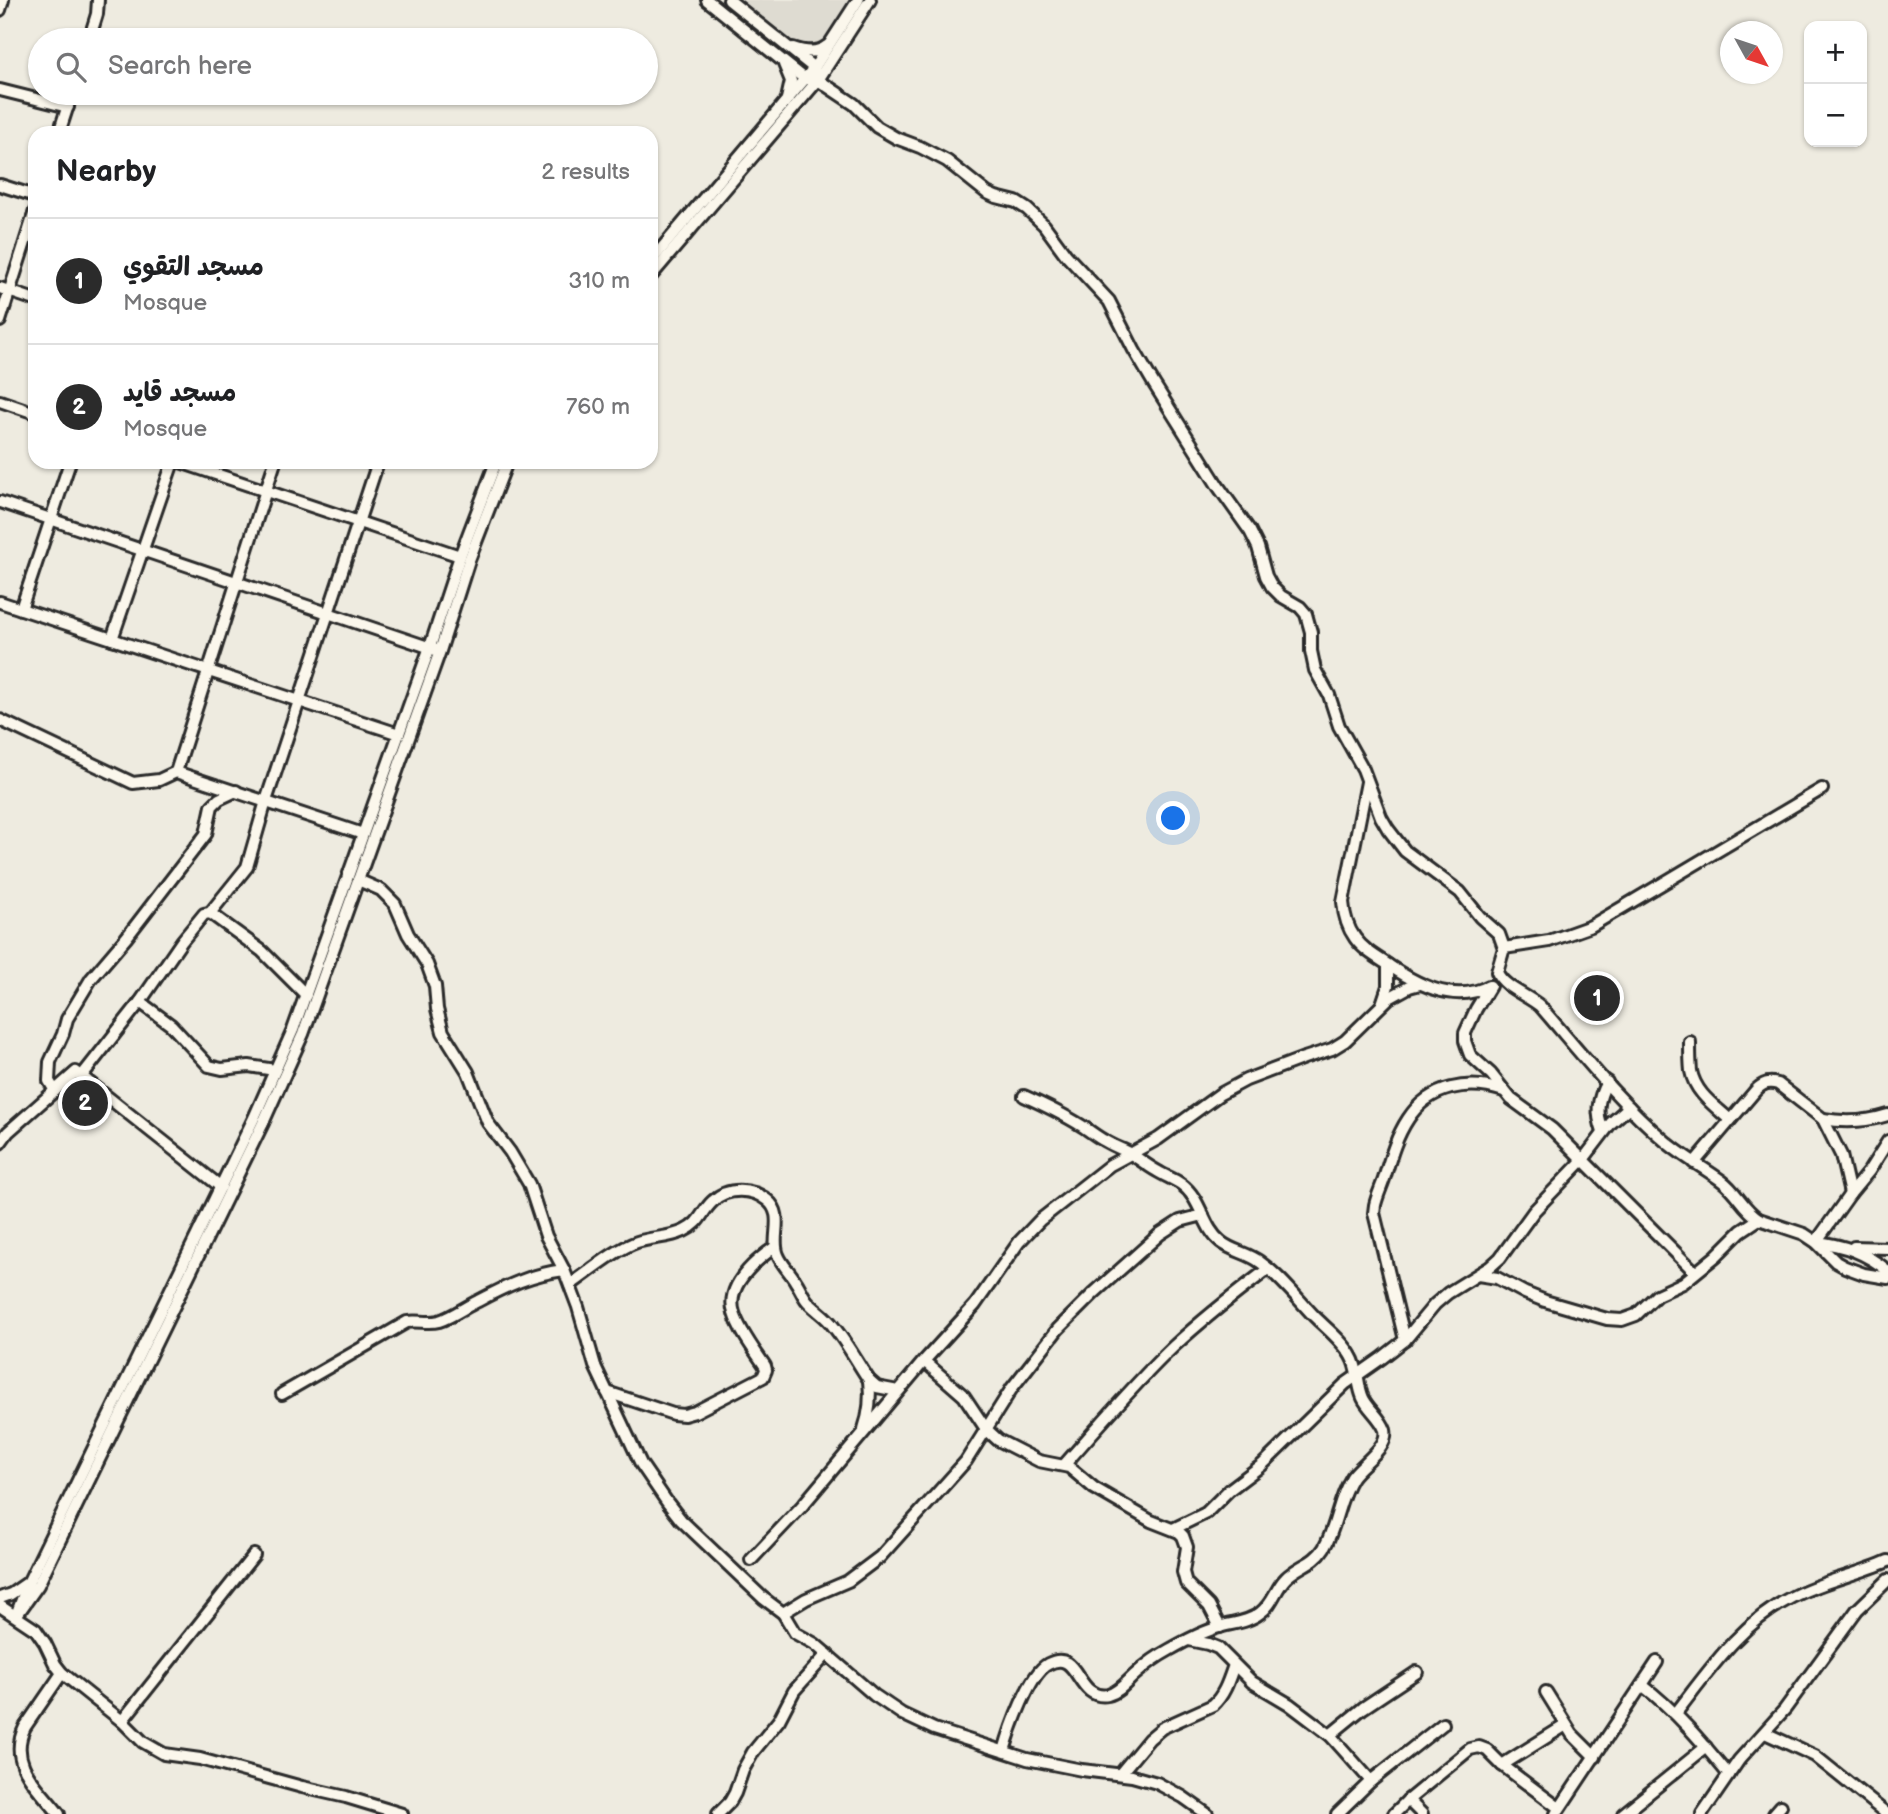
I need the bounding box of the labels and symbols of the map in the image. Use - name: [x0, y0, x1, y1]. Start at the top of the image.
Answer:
- north arrow: [1720, 21, 1783, 84]
- your location: [1156, 801, 1190, 835]
- pin: 1: [1574, 972, 1620, 1024]
- pin: 2: [62, 1077, 108, 1129]

